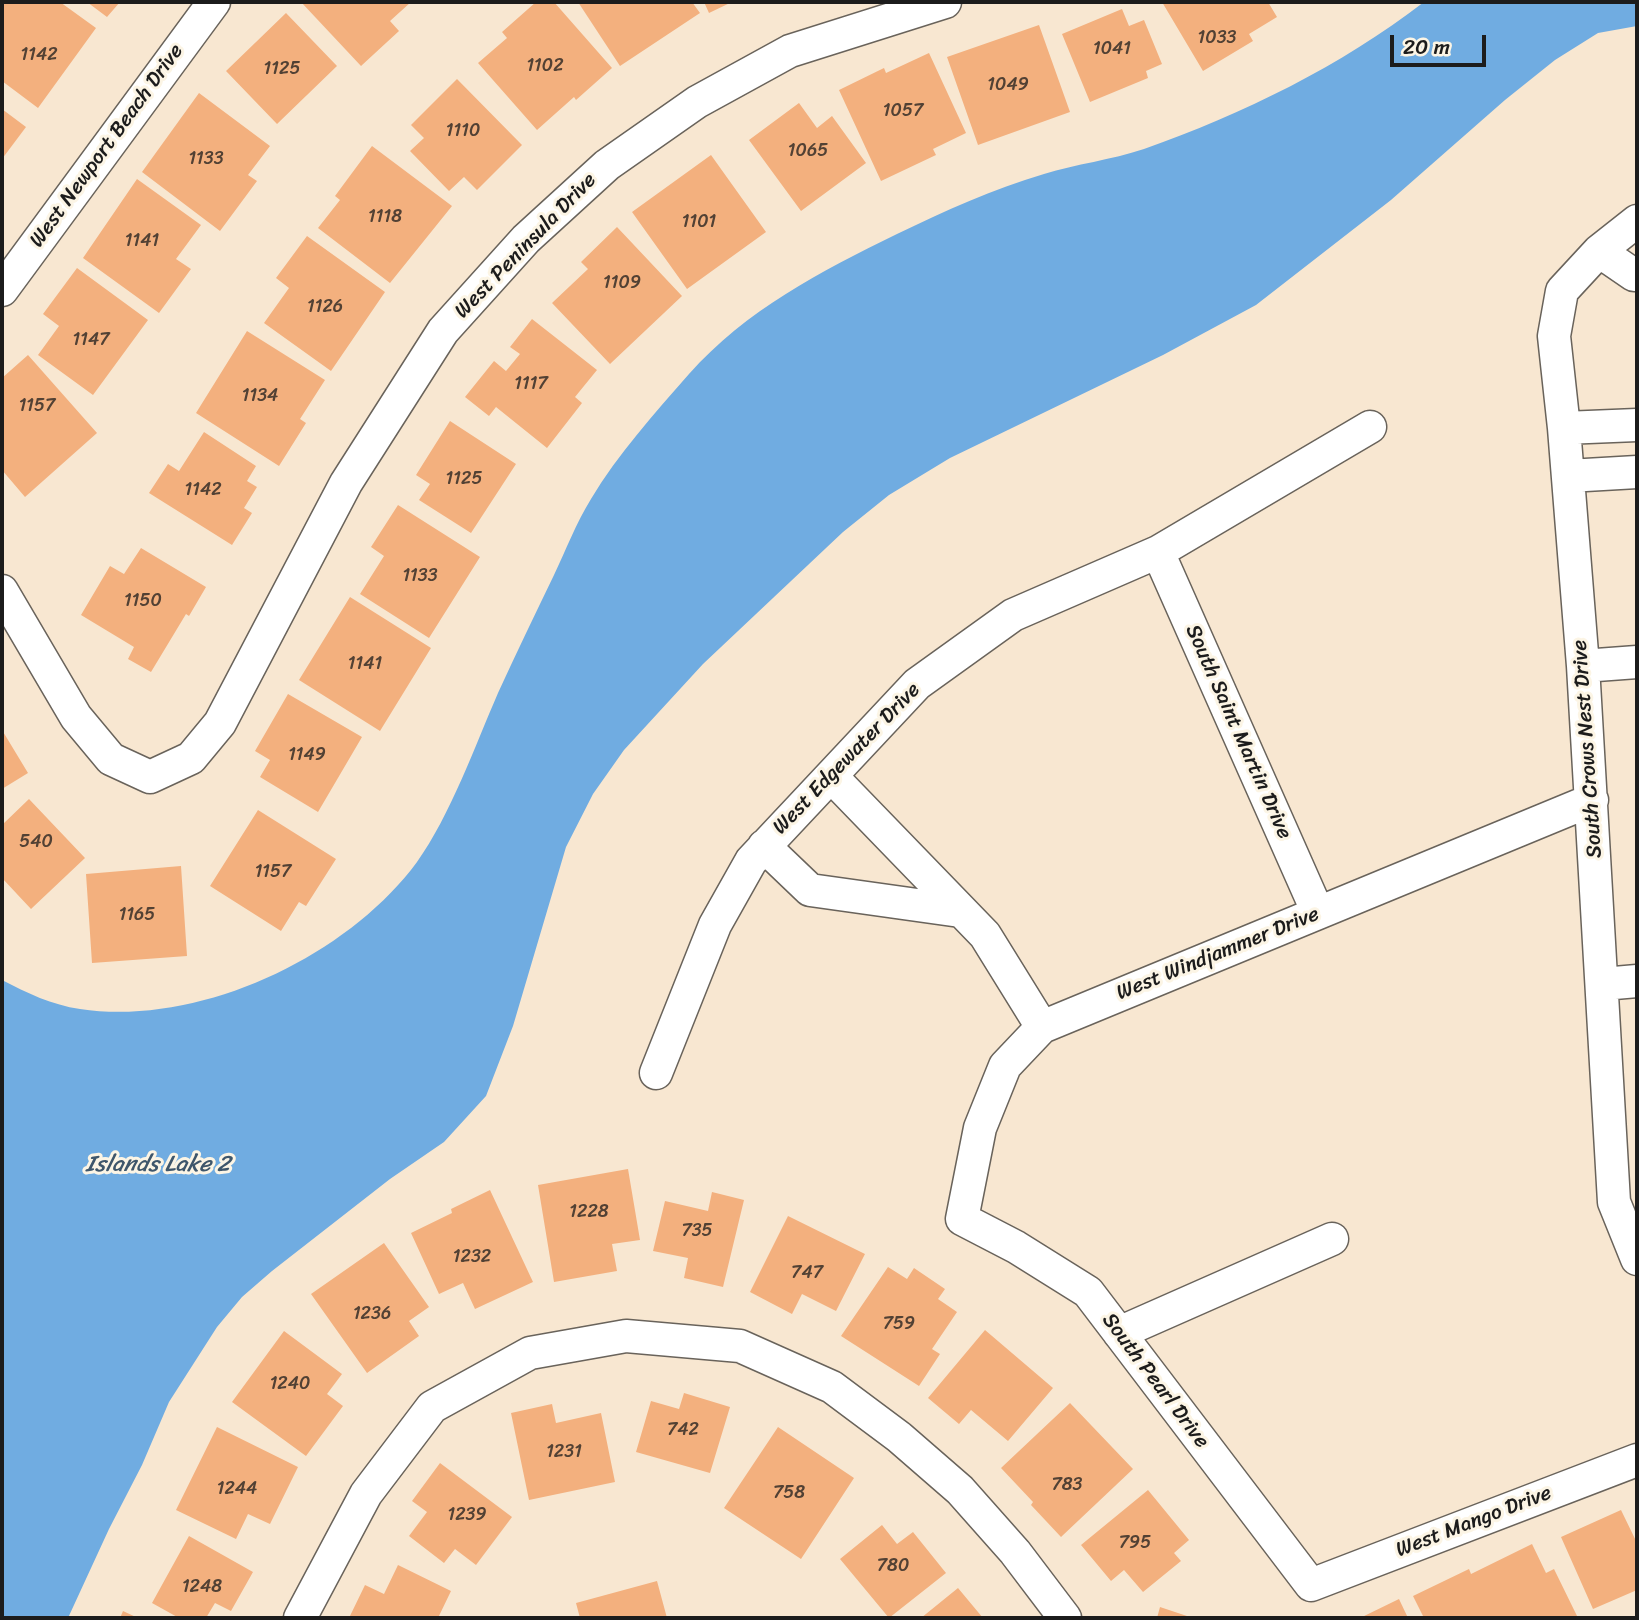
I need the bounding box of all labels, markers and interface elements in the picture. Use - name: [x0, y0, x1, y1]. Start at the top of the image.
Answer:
- scale bar: [1394, 21, 1490, 65]
- house number: 1033: [1198, 27, 1236, 49]
- text: 20 m: [1403, 28, 1450, 66]
- house number: 1041: [1093, 38, 1131, 60]
- street label: West Newport Beach Drive: [25, 39, 189, 253]
- house number: 1142: [20, 44, 58, 66]
- house number: 1102: [526, 55, 564, 77]
- house number: 1125: [264, 58, 300, 80]
- house number: 1049: [987, 74, 1029, 96]
- house number: 1057: [883, 100, 923, 122]
- house number: 1110: [446, 120, 480, 142]
- house number: 1065: [788, 140, 828, 162]
- house number: 1133: [188, 148, 224, 170]
- street label: West Peninsula Drive: [450, 168, 602, 324]
- house number: 1118: [368, 206, 402, 228]
- house number: 1101: [682, 211, 716, 233]
- house number: 1141: [125, 230, 159, 252]
- house number: 1109: [603, 272, 641, 294]
- house number: 1126: [307, 296, 343, 318]
- house number: 1147: [73, 329, 109, 351]
- house number: 1117: [514, 373, 548, 395]
- house number: 1134: [242, 385, 278, 407]
- house number: 1157: [19, 395, 55, 417]
- house number: 1125: [446, 468, 482, 490]
- house number: 1142: [184, 479, 222, 501]
- house number: 1133: [402, 565, 438, 587]
- house number: 1150: [124, 590, 162, 612]
- street label: South Saint Martin Drive: [1179, 621, 1297, 843]
- street label: South Crows Nest Drive: [1568, 639, 1608, 859]
- house number: 1141: [348, 653, 382, 675]
- street label: West Edgewater Drive: [768, 678, 926, 840]
- house number: 1149: [288, 744, 326, 766]
- house number: 540: [19, 831, 53, 853]
- house number: 1157: [255, 861, 291, 883]
- street label: West Windjammer Drive: [1113, 902, 1323, 1006]
- house number: 1165: [119, 904, 155, 926]
- water label: Islands Lake 2: [86, 1151, 230, 1179]
- house number: 1228: [569, 1201, 609, 1223]
- house number: 735: [681, 1220, 713, 1242]
- house number: 1232: [453, 1246, 491, 1268]
- house number: 747: [791, 1262, 823, 1284]
- house number: 1236: [353, 1303, 391, 1325]
- street label: South Pearl Drive: [1096, 1309, 1214, 1453]
- house number: 759: [883, 1313, 915, 1335]
- house number: 1240: [270, 1373, 310, 1395]
- house number: 742: [667, 1419, 699, 1441]
- house number: 1231: [546, 1441, 582, 1463]
- house number: 783: [1051, 1474, 1083, 1496]
- house number: 1244: [217, 1478, 257, 1500]
- street label: West Mango Drive: [1393, 1481, 1555, 1563]
- house number: 758: [773, 1482, 805, 1504]
- house number: 1239: [447, 1504, 487, 1526]
- house number: 795: [1119, 1532, 1151, 1554]
- house number: 780: [877, 1555, 909, 1577]
- house number: 1248: [182, 1576, 222, 1598]

